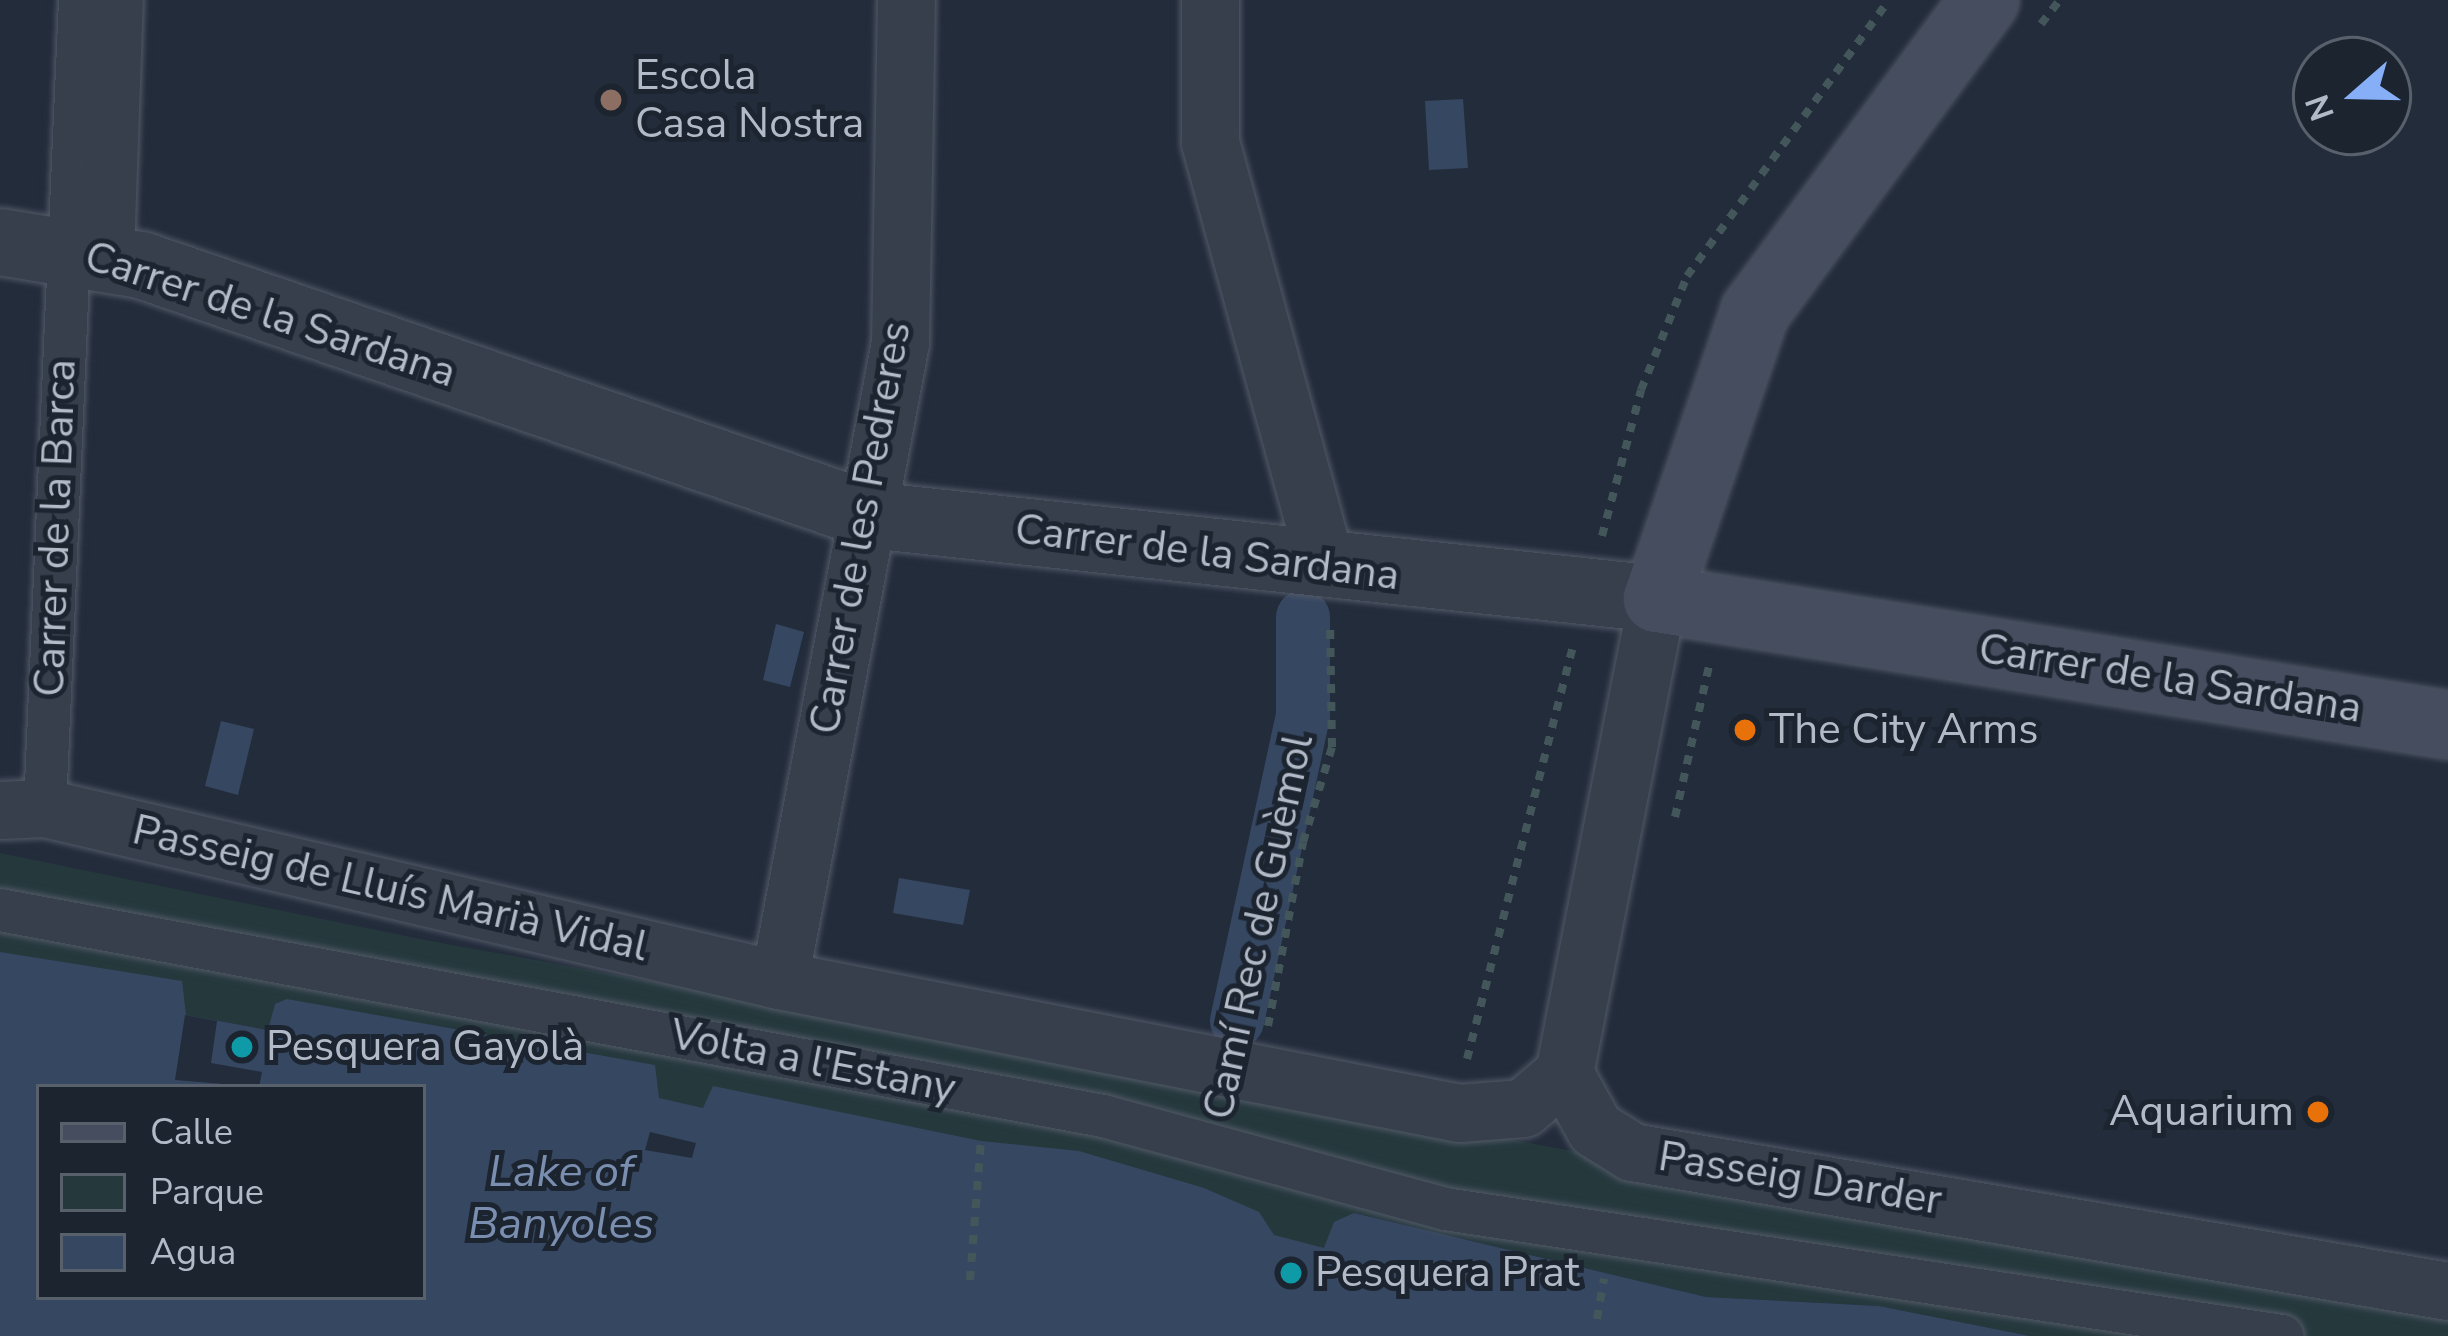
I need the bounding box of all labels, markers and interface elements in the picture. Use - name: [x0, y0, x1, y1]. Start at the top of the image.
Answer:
- north arrow: [2292, 36, 2412, 156]
- place label: Escola Casa Nostra: [635, 51, 864, 150]
- marker: Escola Casa Nostra: [598, 87, 624, 113]
- text: N: [2295, 88, 2346, 127]
- street label: Carrer de la Sardana: [78, 231, 462, 399]
- street label: Carrer de les Pedreres: [800, 318, 922, 738]
- street label: Carrer de la Barca: [25, 358, 87, 698]
- street label: Carrer de la Sardana: [1012, 504, 1402, 602]
- street label: Carrer de la Sardana: [1975, 624, 2365, 734]
- place label: The City Arms: [1769, 705, 2038, 755]
- marker: The City Arms: [1732, 717, 1758, 743]
- street label: Camí Rec de Guèmol: [1194, 730, 1324, 1124]
- street label: Passeig de Lluís Marià Vidal: [128, 805, 652, 973]
- street label: Volta a l'Estany: [666, 1010, 960, 1114]
- place label: Pesquera Gayolà: [266, 1022, 584, 1072]
- marker: Pesquera Gayolà: [229, 1034, 255, 1060]
- legend: [36, 1084, 426, 1300]
- place label: Aquarium: [2109, 1087, 2294, 1137]
- marker: Aquarium: [2305, 1099, 2331, 1125]
- text: Calle: [150, 1108, 233, 1157]
- street label: Passeig Darder: [1655, 1132, 1945, 1226]
- water label: Lake of Banyoles: [468, 1145, 654, 1251]
- text: Parque: [150, 1168, 264, 1217]
- text: Agua: [150, 1228, 236, 1277]
- place label: Pesquera Prat: [1315, 1248, 1579, 1298]
- marker: Pesquera Prat: [1278, 1260, 1304, 1286]

